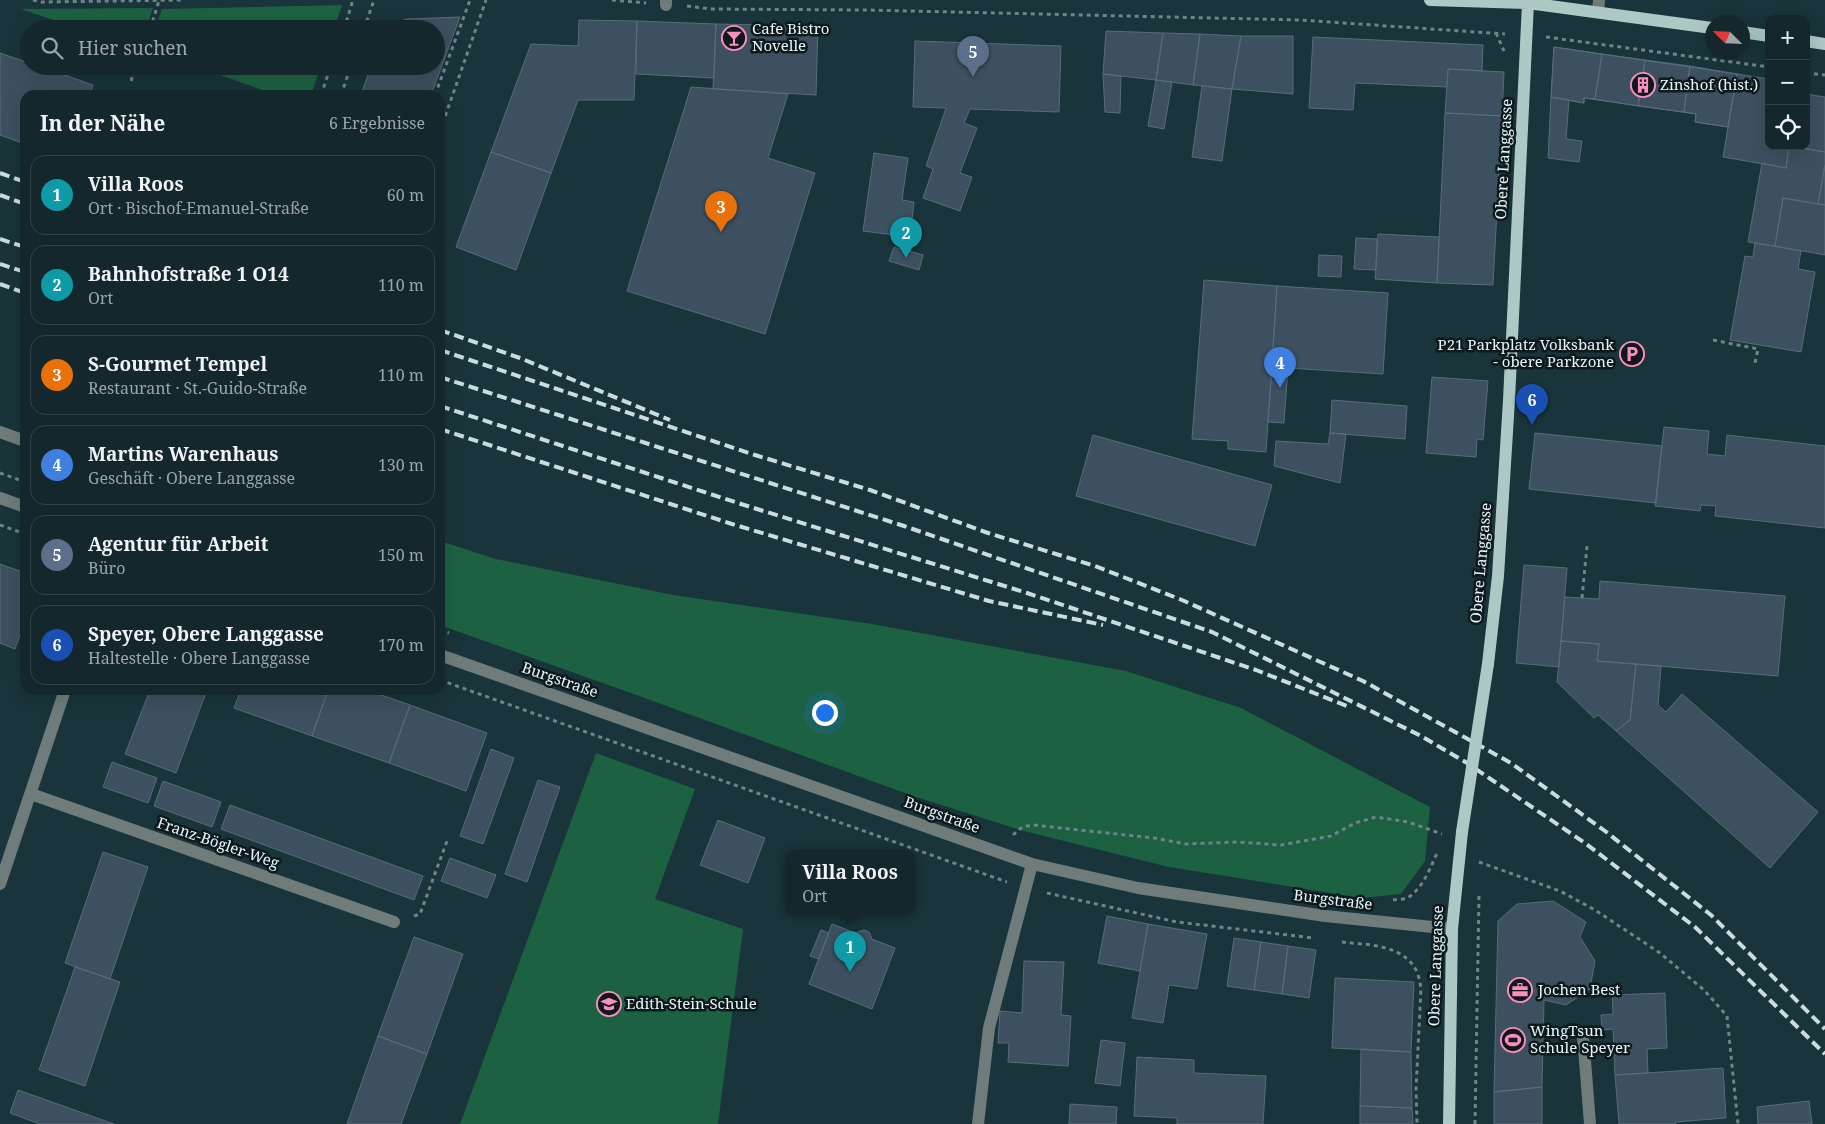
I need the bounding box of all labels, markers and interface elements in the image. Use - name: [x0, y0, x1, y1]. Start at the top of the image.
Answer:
- north arrow: [1705, 15, 1750, 60]
- map controls: [1765, 15, 1810, 150]
- button: +: [1765, 15, 1810, 60]
- place label: Cafe Bistro Novelle: [752, 18, 830, 55]
- search box: [20, 20, 445, 75]
- bar icon: Cafe Bistro Novelle: [721, 25, 747, 51]
- icon: search: [38, 34, 66, 62]
- text: Hier suchen: [78, 35, 188, 61]
- pin: 5: [957, 36, 989, 77]
- button: −: [1765, 60, 1810, 105]
- building icon: Zinshof (hist.): [1630, 72, 1656, 98]
- place label: Zinshof (hist.): [1660, 74, 1758, 94]
- street label: Obere Langgasse: [1490, 98, 1516, 220]
- button: locate: [1765, 105, 1810, 150]
- text: In der Nähe: [40, 109, 165, 137]
- text: 6 Ergebnisse: [329, 112, 425, 134]
- text: Villa Roos: [88, 171, 184, 197]
- text: 1: [52, 184, 62, 206]
- text: 60 m: [387, 184, 424, 206]
- pin: 3: [705, 191, 737, 232]
- text: Ort · Bischof-Emanuel-Straße: [88, 197, 309, 219]
- pin: 2: [890, 217, 922, 258]
- text: Bahnhofstraße 1 O14: [88, 261, 289, 287]
- text: 2: [52, 274, 62, 296]
- text: 110 m: [378, 274, 424, 296]
- text: Ort: [88, 287, 113, 309]
- place label: P21 Parkplatz Volksbank - obere Parkzone: [1438, 334, 1614, 371]
- parking icon: P21 Parkplatz Volksbank - obere Parkzone: [1619, 341, 1645, 367]
- pin: 4: [1264, 347, 1296, 388]
- text: S-Gourmet Tempel: [88, 351, 267, 377]
- text: 3: [52, 364, 62, 386]
- text: 110 m: [378, 364, 424, 386]
- text: Restaurant · St.-Guido-Straße: [88, 377, 307, 399]
- pin: 6: [1516, 384, 1548, 425]
- text: Martins Warenhaus: [88, 441, 278, 467]
- text: 4: [52, 454, 62, 476]
- text: 130 m: [378, 454, 424, 476]
- text: Geschäft · Obere Langgasse: [88, 467, 295, 489]
- street label: Obere Langgasse: [1465, 502, 1495, 624]
- text: Agentur für Arbeit: [88, 531, 268, 557]
- text: 5: [52, 544, 62, 566]
- text: 150 m: [378, 544, 424, 566]
- text: Büro: [88, 557, 125, 579]
- text: Speyer, Obere Langgasse: [88, 621, 324, 647]
- text: 6: [52, 634, 62, 656]
- text: 170 m: [378, 634, 424, 656]
- text: Haltestelle · Obere Langgasse: [88, 647, 310, 669]
- street label: Burgstraße: [520, 657, 601, 701]
- your location: [812, 700, 838, 726]
- street label: Burgstraße: [902, 791, 983, 837]
- street label: Franz-Bögler-Weg: [155, 812, 282, 872]
- popup: [785, 850, 915, 915]
- text: Villa Roos: [802, 859, 898, 885]
- street label: Burgstraße: [1292, 884, 1374, 914]
- text: Ort: [802, 885, 827, 907]
- street label: Obere Langgasse: [1423, 905, 1447, 1027]
- pin: 1: [834, 931, 866, 972]
- office icon: Jochen Best: [1507, 977, 1533, 1003]
- place label: Jochen Best: [1537, 979, 1620, 999]
- school or university icon: Edith-Stein-Schule: [596, 991, 622, 1017]
- place label: Edith-Stein-Schule: [626, 993, 757, 1013]
- place label: WingTsun Schule Speyer: [1530, 1020, 1630, 1057]
- sports icon: WingTsun Schule Speyer: [1500, 1027, 1526, 1053]

